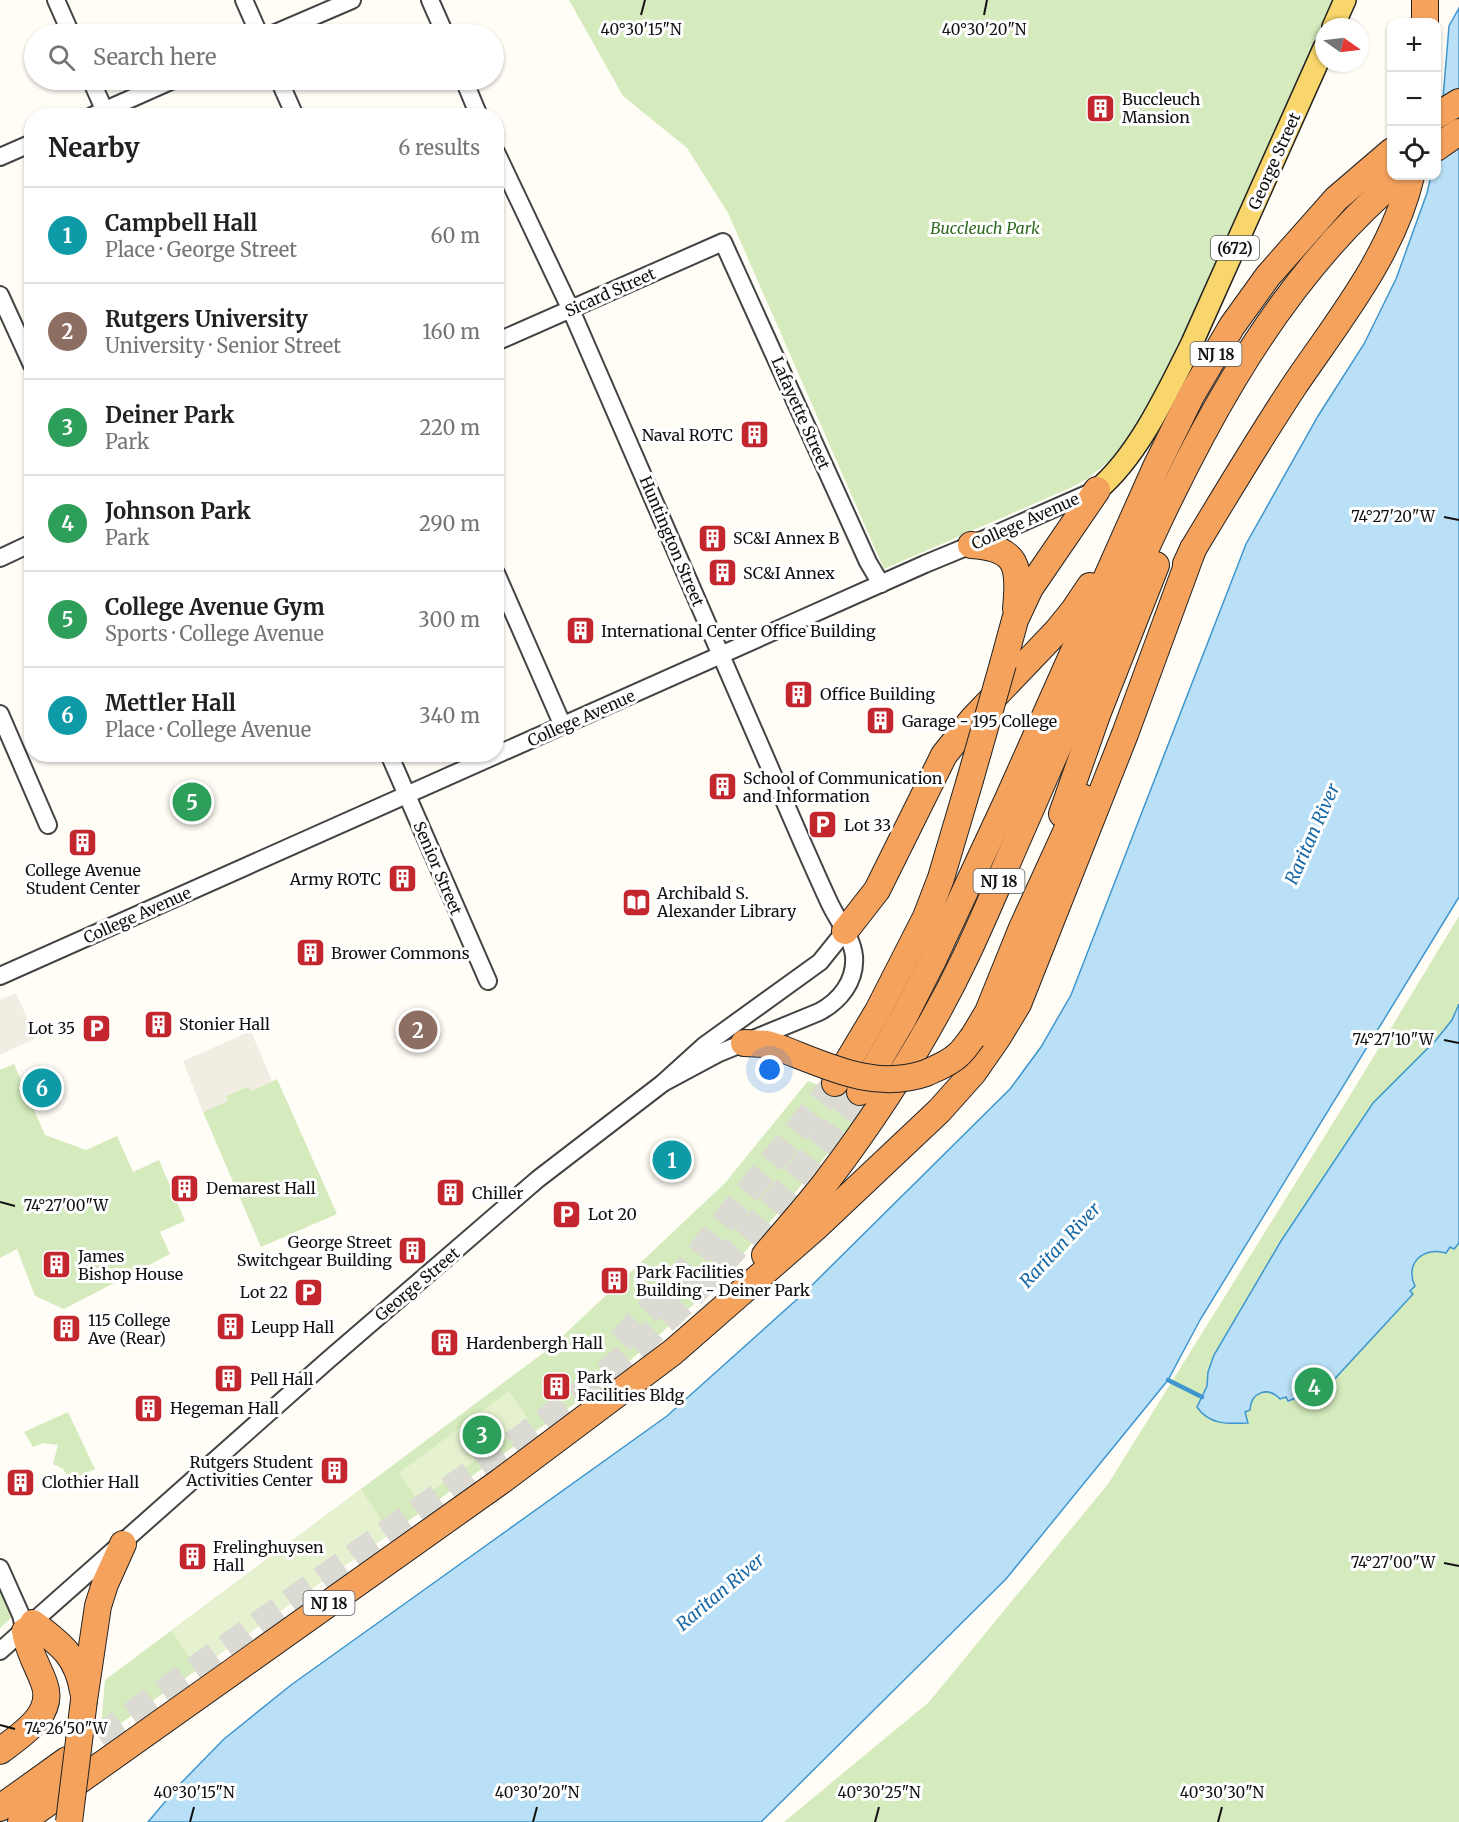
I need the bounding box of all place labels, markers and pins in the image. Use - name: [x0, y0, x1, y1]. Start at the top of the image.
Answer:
- place label: Buccleuch Mansion: [1122, 89, 1201, 127]
- building icon: Buccleuch Mansion: [1085, 92, 1117, 124]
- building icon: Naval ROTC: [738, 419, 770, 451]
- place label: Naval ROTC: [642, 425, 733, 445]
- building icon: SC&I Annex B: [696, 522, 728, 554]
- place label: SC&I Annex B: [733, 528, 840, 548]
- building icon: SC&I Annex: [706, 557, 738, 589]
- place label: SC&I Annex: [743, 563, 835, 583]
- building icon: International Center Office Building: [564, 615, 596, 647]
- place label: International Center Office Building: [601, 621, 876, 641]
- building icon: Office Building: [783, 678, 815, 710]
- place label: Office Building: [820, 684, 935, 704]
- building icon: Garage - 195 College: [865, 705, 897, 737]
- place label: Garage - 195 College: [902, 711, 1057, 731]
- place label: School of Communication and Information: [743, 768, 943, 806]
- building icon: School of Communication and Information: [706, 771, 738, 803]
- pin: 5: [172, 780, 212, 824]
- parking icon: Lot 33: [807, 809, 839, 841]
- place label: Lot 33: [844, 815, 891, 835]
- building icon: College Avenue Student Center: [67, 826, 99, 858]
- place label: College Avenue Student Center: [25, 860, 141, 898]
- building icon: Army ROTC: [386, 863, 418, 895]
- place label: Army ROTC: [289, 869, 381, 889]
- place label: Archibald S. Alexander Library: [656, 883, 797, 921]
- library icon: Archibald S. Alexander Library: [620, 886, 652, 918]
- building icon: Brower Commons: [294, 937, 326, 969]
- place label: Brower Commons: [331, 943, 470, 963]
- building icon: Stonier Hall: [142, 1008, 174, 1040]
- pin: 2: [398, 1008, 438, 1052]
- parking icon: Lot 35: [80, 1012, 112, 1044]
- place label: Stonier Hall: [179, 1014, 270, 1034]
- place label: Lot 35: [28, 1018, 75, 1038]
- pin: 6: [22, 1066, 62, 1110]
- pin: 1: [652, 1138, 692, 1182]
- building icon: Demarest Hall: [169, 1172, 201, 1204]
- building icon: Chiller: [435, 1177, 467, 1209]
- place label: Demarest Hall: [206, 1178, 316, 1198]
- place label: Chiller: [472, 1183, 524, 1203]
- parking icon: Lot 20: [551, 1198, 583, 1230]
- place label: Lot 20: [588, 1204, 637, 1224]
- place label: George Street Switchgear Building: [237, 1232, 393, 1270]
- building icon: George Street Switchgear Building: [397, 1235, 429, 1267]
- place label: James Bishop House: [77, 1246, 183, 1284]
- building icon: James Bishop House: [41, 1249, 73, 1281]
- place label: Park Facilities Building - Deiner Park: [636, 1262, 811, 1300]
- building icon: Park Facilities Building - Deiner Park: [599, 1265, 631, 1297]
- parking icon: Lot 22: [293, 1276, 325, 1308]
- place label: Lot 22: [240, 1282, 288, 1302]
- place label: 115 College Ave (Rear): [87, 1310, 170, 1348]
- building icon: Leupp Hall: [214, 1311, 246, 1343]
- building icon: 115 College Ave (Rear): [51, 1313, 83, 1345]
- place label: Leupp Hall: [251, 1317, 334, 1337]
- building icon: Hardenbergh Hall: [429, 1327, 461, 1359]
- place label: Hardenbergh Hall: [466, 1333, 603, 1353]
- building icon: Pell Hall: [213, 1363, 245, 1395]
- pin: 4: [1294, 1364, 1334, 1410]
- place label: Park Facilities Bldg: [577, 1367, 685, 1405]
- place label: Pell Hall: [250, 1369, 313, 1389]
- building icon: Park Facilities Bldg: [540, 1370, 572, 1402]
- building icon: Hegeman Hall: [133, 1392, 165, 1424]
- place label: Hegeman Hall: [170, 1398, 279, 1418]
- pin: 3: [462, 1412, 502, 1458]
- place label: Rutgers Student Activities Center: [185, 1452, 314, 1490]
- building icon: Rutgers Student Activities Center: [318, 1455, 350, 1487]
- building icon: Clothier Hall: [5, 1466, 37, 1498]
- place label: Clothier Hall: [42, 1472, 139, 1492]
- place label: Frelinghuysen Hall: [213, 1537, 324, 1575]
- building icon: Frelinghuysen Hall: [176, 1540, 208, 1572]

